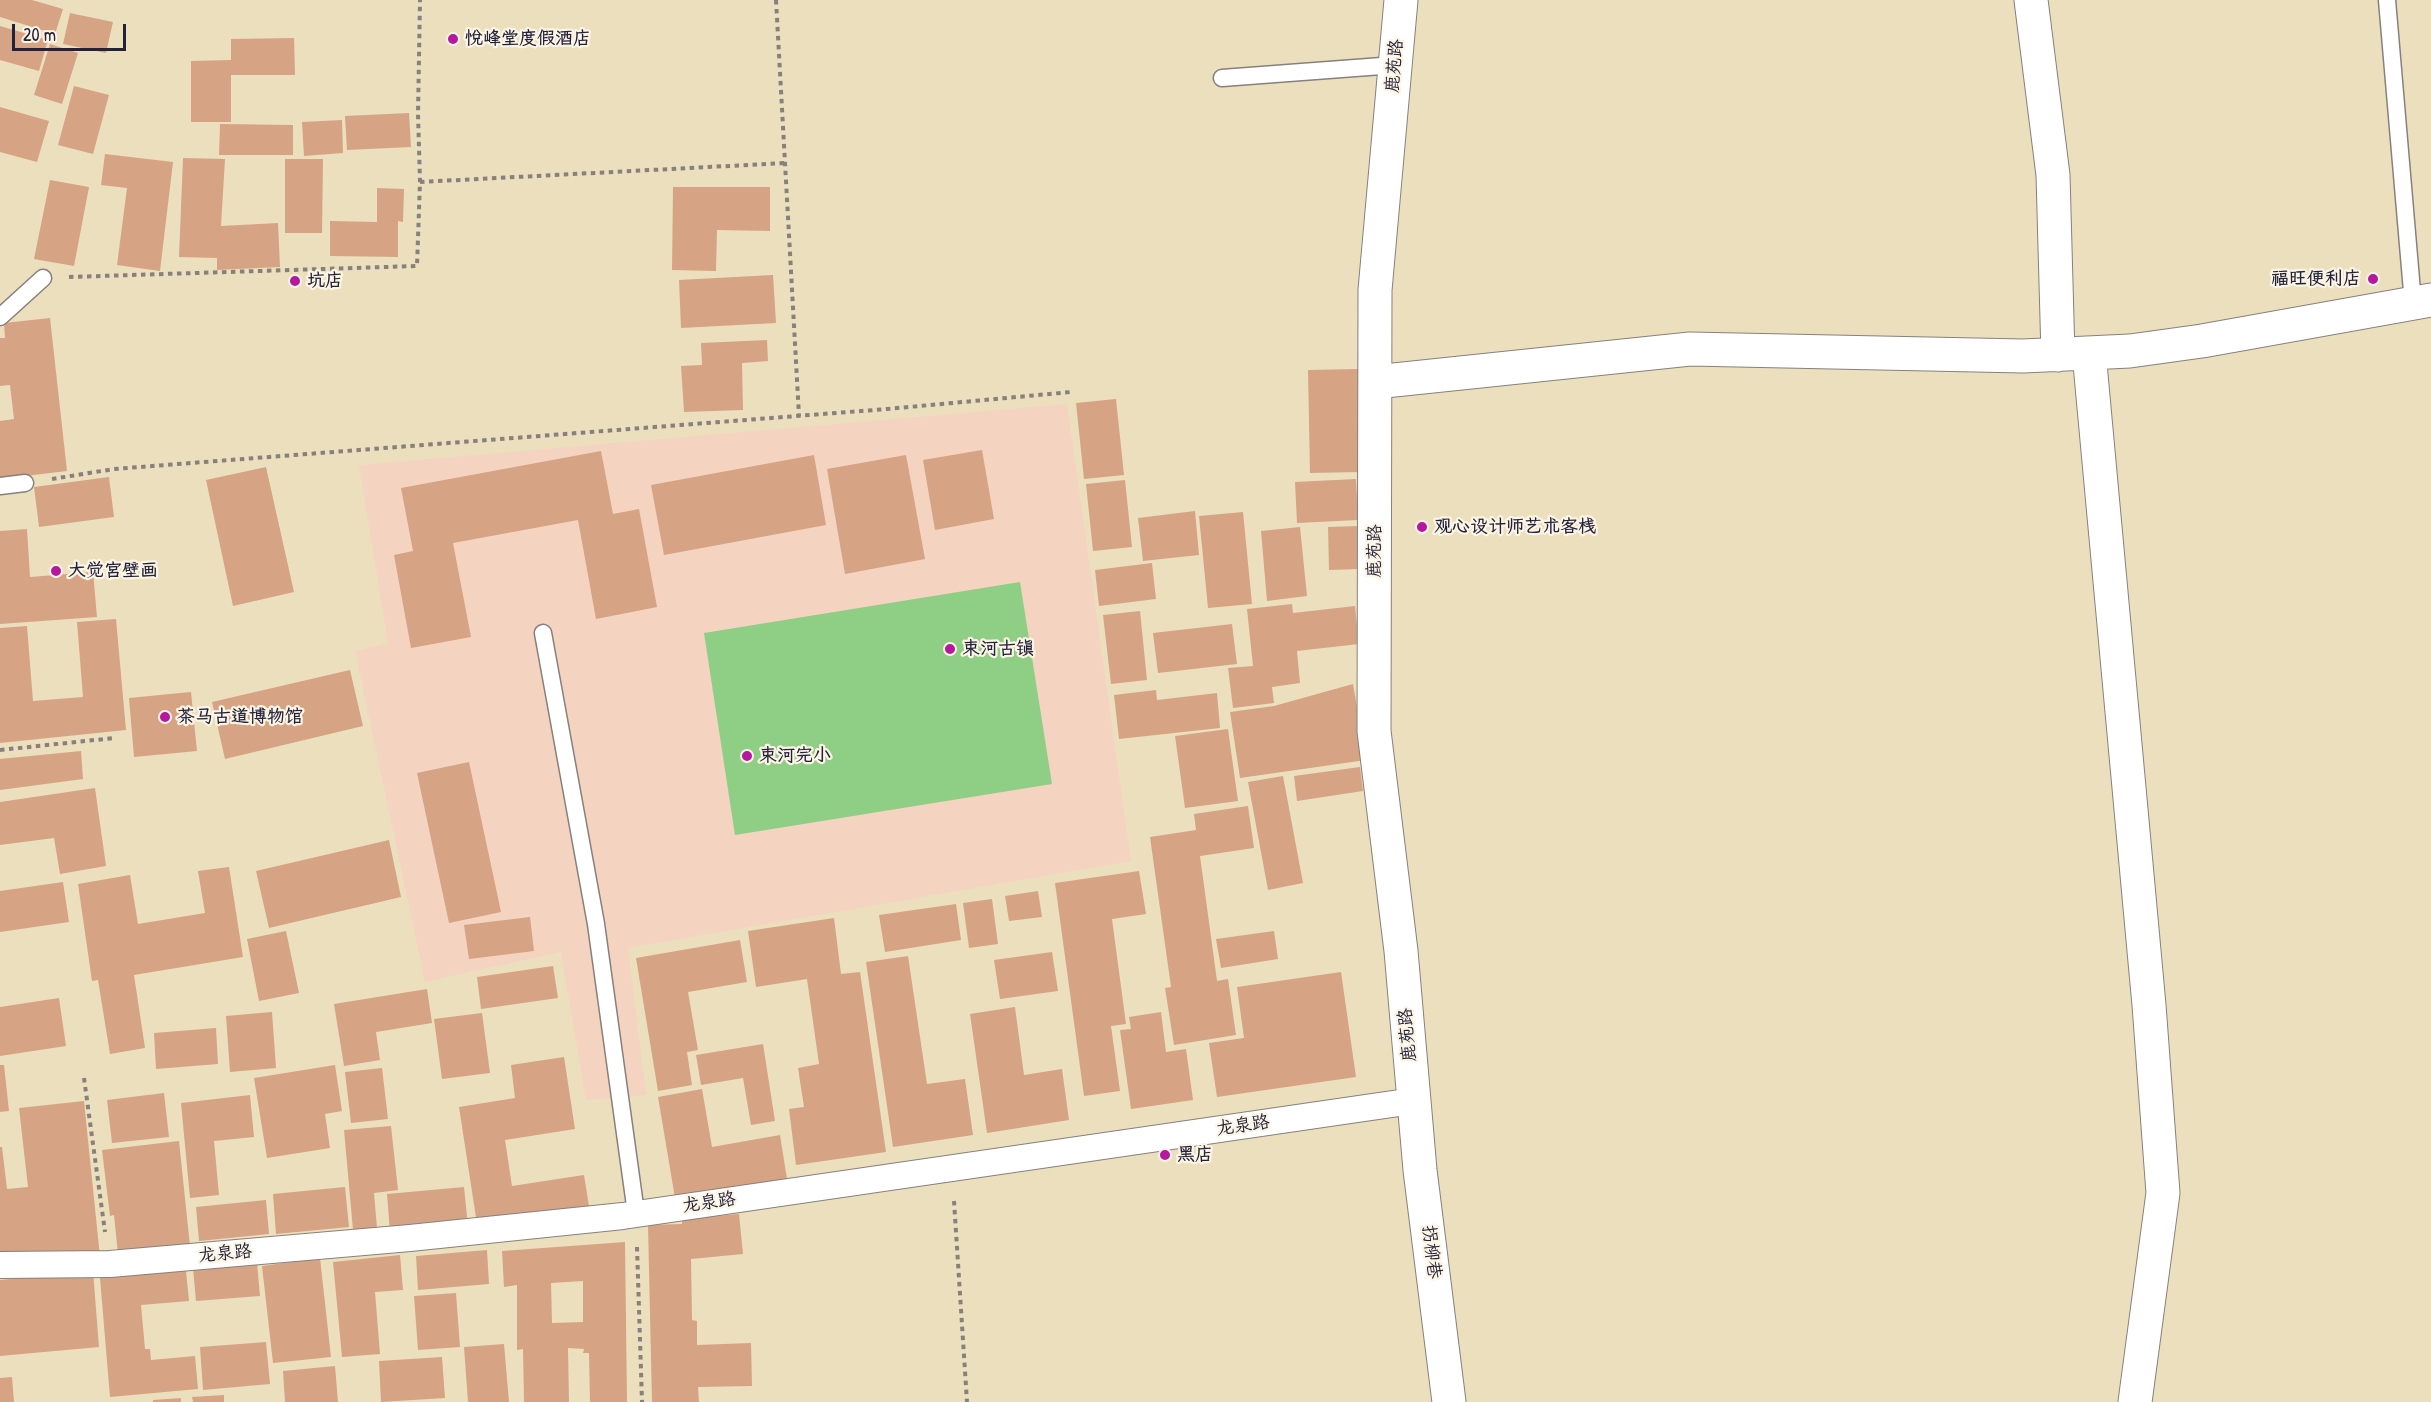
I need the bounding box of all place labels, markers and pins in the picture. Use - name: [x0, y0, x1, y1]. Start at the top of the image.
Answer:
- place label: 悦峰堂度假酒店: [465, 28, 591, 50]
- marker: 悦峰堂度假酒店: [446, 32, 460, 46]
- place label: 福旺便利店: [2271, 268, 2361, 290]
- place label: 坑店: [307, 270, 343, 292]
- marker: 福旺便利店: [2366, 272, 2380, 286]
- marker: 坑店: [288, 274, 302, 288]
- place label: 观心设计师艺术客栈: [1434, 516, 1596, 538]
- marker: 观心设计师艺术客栈: [1415, 520, 1429, 534]
- place label: 大觉宫壁画: [68, 560, 158, 582]
- marker: 大觉宫壁画: [49, 564, 63, 578]
- place label: 束河古镇: [962, 638, 1034, 660]
- marker: 束河古镇: [943, 642, 957, 656]
- place label: 茶马古道博物馆: [177, 706, 303, 728]
- marker: 茶马古道博物馆: [158, 710, 172, 724]
- place label: 束河完小: [759, 745, 831, 767]
- marker: 束河完小: [740, 749, 754, 763]
- place label: 黑店: [1177, 1144, 1213, 1166]
- marker: 黑店: [1158, 1148, 1172, 1162]

